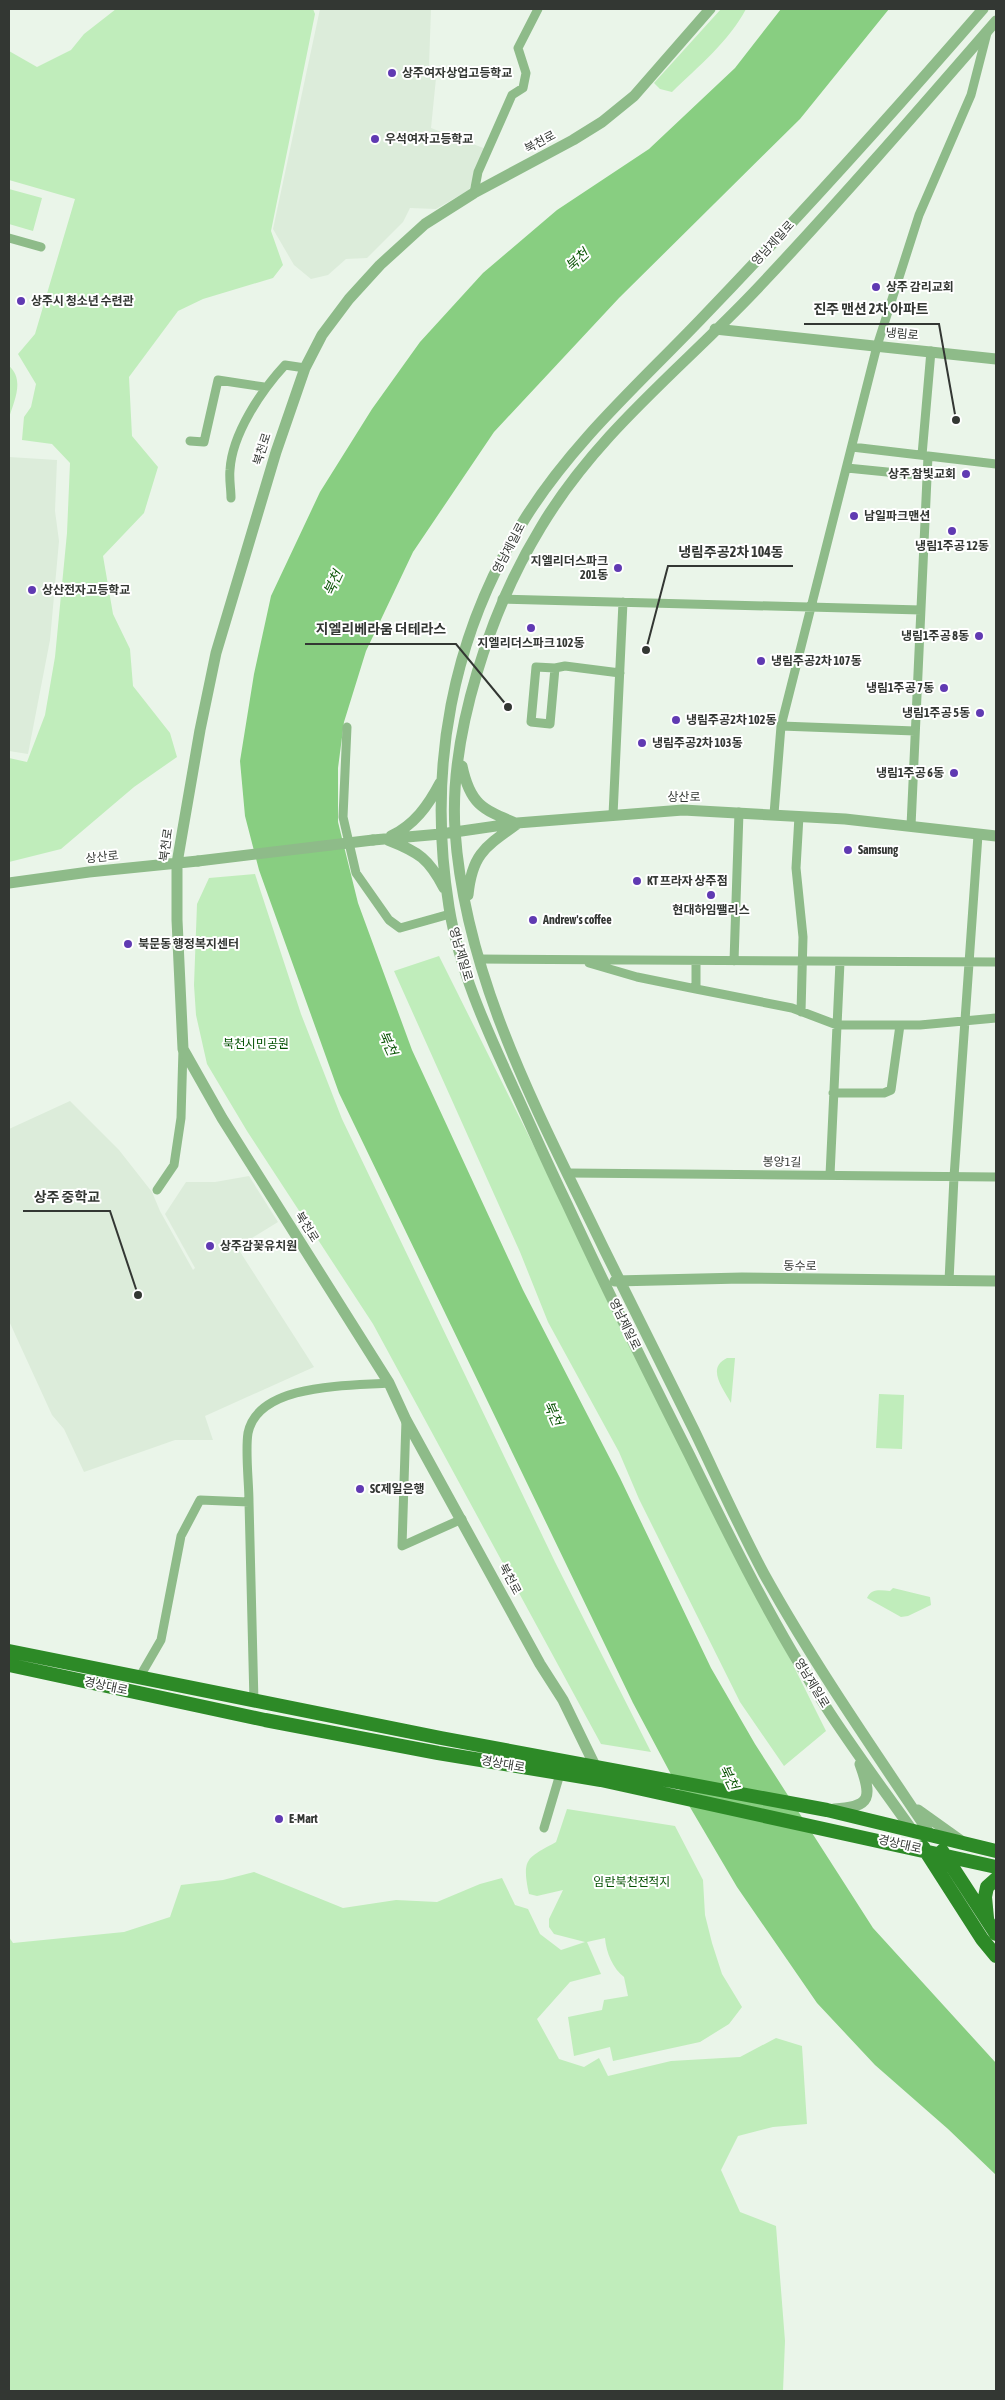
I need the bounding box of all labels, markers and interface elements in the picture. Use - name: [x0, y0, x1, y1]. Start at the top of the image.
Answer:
- place label: 상주여자상업고등학교: [402, 66, 512, 80]
- marker: 상주여자상업고등학교: [386, 67, 398, 79]
- street label: 북천로: [522, 128, 558, 156]
- place label: 우석여자고등학교: [385, 132, 473, 146]
- marker: 우석여자고등학교: [369, 133, 381, 145]
- street label: 영남제일로: [749, 218, 797, 268]
- water label: 북천: [562, 245, 593, 275]
- place label: 상주 감리교회: [886, 280, 954, 294]
- marker: 상주 감리교회: [870, 281, 882, 293]
- place label: 상주시 청소년 수련관: [31, 294, 134, 308]
- marker: 상주시 청소년 수련관: [15, 295, 27, 307]
- callout: 진주 맨션 2차 아파트: [804, 295, 939, 324]
- text: 진주 맨션 2차 아파트: [813, 301, 929, 317]
- street label: 냉림로: [885, 326, 919, 342]
- street label: 북천로: [250, 431, 274, 467]
- place label: 상주 참빛교회: [888, 467, 956, 481]
- marker: 상주 참빛교회: [960, 468, 972, 480]
- place label: 남일파크맨션: [864, 509, 930, 523]
- marker: 남일파크맨션: [848, 510, 860, 522]
- street label: 영남제일로: [490, 520, 528, 576]
- marker: 냉림1주공 12동: [946, 525, 958, 537]
- callout: 냉림주공2차 104동: [668, 537, 793, 566]
- place label: 냉림1주공 12동: [915, 539, 989, 553]
- text: 냉림주공2차 104동: [678, 544, 784, 560]
- place label: 지엘리더스파크 201동: [531, 554, 608, 582]
- marker: 지엘리더스파크 201동: [612, 562, 624, 574]
- water label: 북천: [320, 567, 346, 598]
- place label: 상산전자고등학교: [42, 583, 130, 597]
- marker: 상산전자고등학교: [26, 584, 38, 596]
- callout: 지엘리베라움 더테라스: [305, 615, 456, 644]
- text: 지엘리베라움 더테라스: [316, 621, 446, 637]
- marker: 지엘리더스파크 102동: [525, 622, 537, 634]
- place label: 냉림1주공 8동: [901, 629, 969, 643]
- marker: 냉림1주공 8동: [973, 630, 985, 642]
- place label: 지엘리더스파크 102동: [478, 636, 584, 650]
- place label: 냉림주공2차 107동: [771, 654, 861, 668]
- marker: 냉림주공2차 107동: [755, 655, 767, 667]
- place label: 냉림1주공 7동: [866, 681, 934, 695]
- marker: 냉림1주공 7동: [938, 682, 950, 694]
- place label: 냉림1주공 5동: [902, 706, 970, 720]
- marker: 냉림1주공 5동: [974, 707, 986, 719]
- place label: 냉림주공2차 102동: [686, 713, 776, 727]
- marker: 냉림주공2차 102동: [670, 714, 682, 726]
- place label: 냉림주공2차 103동: [652, 736, 742, 750]
- marker: 냉림주공2차 103동: [636, 737, 648, 749]
- place label: 냉림1주공 6동: [876, 766, 944, 780]
- marker: 냉림1주공 6동: [948, 767, 960, 779]
- street label: 상산로: [667, 790, 701, 804]
- street label: 북천로: [157, 828, 175, 862]
- place label: Samsung: [858, 843, 899, 857]
- marker: Samsung: [842, 844, 854, 856]
- street label: 상산로: [85, 848, 119, 866]
- place label: KT 프라자 상주점: [647, 874, 728, 888]
- marker: KT 프라자 상주점: [631, 875, 643, 887]
- marker: 현대하임팰리스: [705, 889, 717, 901]
- place label: 현대하임팰리스: [672, 903, 750, 917]
- place label: Andrew's coffee: [542, 913, 612, 927]
- marker: Andrew's coffee: [527, 914, 539, 926]
- street label: 영남제일로: [447, 926, 475, 982]
- place label: 북문동 행정복지센터: [138, 937, 239, 951]
- marker: 북문동 행정복지센터: [122, 938, 134, 950]
- water label: 북천: [375, 1028, 401, 1059]
- park label: 북천시민공원: [223, 1037, 289, 1051]
- street label: 봉양1길: [762, 1155, 802, 1169]
- callout: 상주 중학교: [23, 1182, 110, 1211]
- text: 상주 중학교: [34, 1189, 100, 1205]
- street label: 북천로: [292, 1209, 322, 1245]
- place label: 상주감꽃유치원: [220, 1239, 297, 1253]
- marker: 상주감꽃유치원: [204, 1240, 216, 1252]
- street label: 동수로: [783, 1259, 817, 1273]
- street label: 영남제일로: [607, 1296, 643, 1352]
- water label: 북천: [540, 1398, 566, 1429]
- place label: SC제일은행: [370, 1482, 425, 1496]
- marker: SC제일은행: [354, 1483, 366, 1495]
- street label: 북천로: [496, 1561, 524, 1597]
- street label: 영남제일로: [792, 1656, 832, 1710]
- street label: 경상대로: [83, 1675, 129, 1697]
- street label: 경상대로: [480, 1753, 526, 1775]
- water label: 북천: [716, 1762, 742, 1793]
- place label: E-Mart: [289, 1812, 318, 1826]
- marker: E-Mart: [273, 1813, 285, 1825]
- street label: 경상대로: [877, 1832, 923, 1856]
- park label: 임란북천전적지: [593, 1875, 671, 1889]

